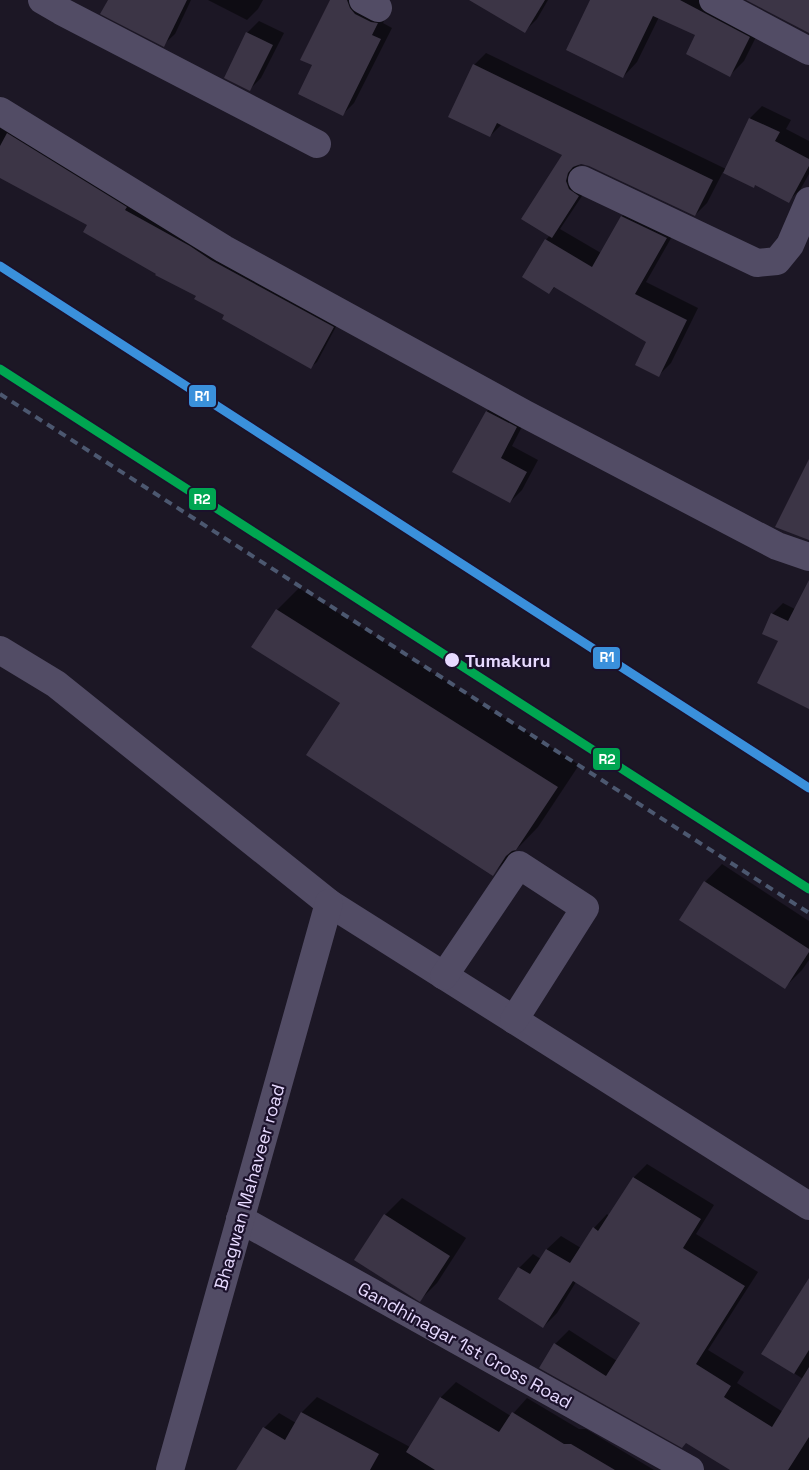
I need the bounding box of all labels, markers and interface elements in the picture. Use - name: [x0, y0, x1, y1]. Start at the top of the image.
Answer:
- line badge: R1: [188, 384, 217, 408]
- text: R1: [194, 387, 210, 405]
- line badge: R2: [188, 487, 217, 511]
- text: R2: [193, 490, 211, 508]
- line badge: R1: [592, 646, 621, 670]
- text: R1: [599, 648, 615, 666]
- place label: Tumakuru: [465, 649, 551, 672]
- marker: Tumakuru: [443, 651, 461, 669]
- line badge: R2: [592, 747, 621, 771]
- text: R2: [598, 750, 616, 768]
- street label: Bhagwan Mahaveer road: [209, 1081, 289, 1293]
- street label: Gandhinagar 1st Cross Road: [354, 1276, 576, 1414]

